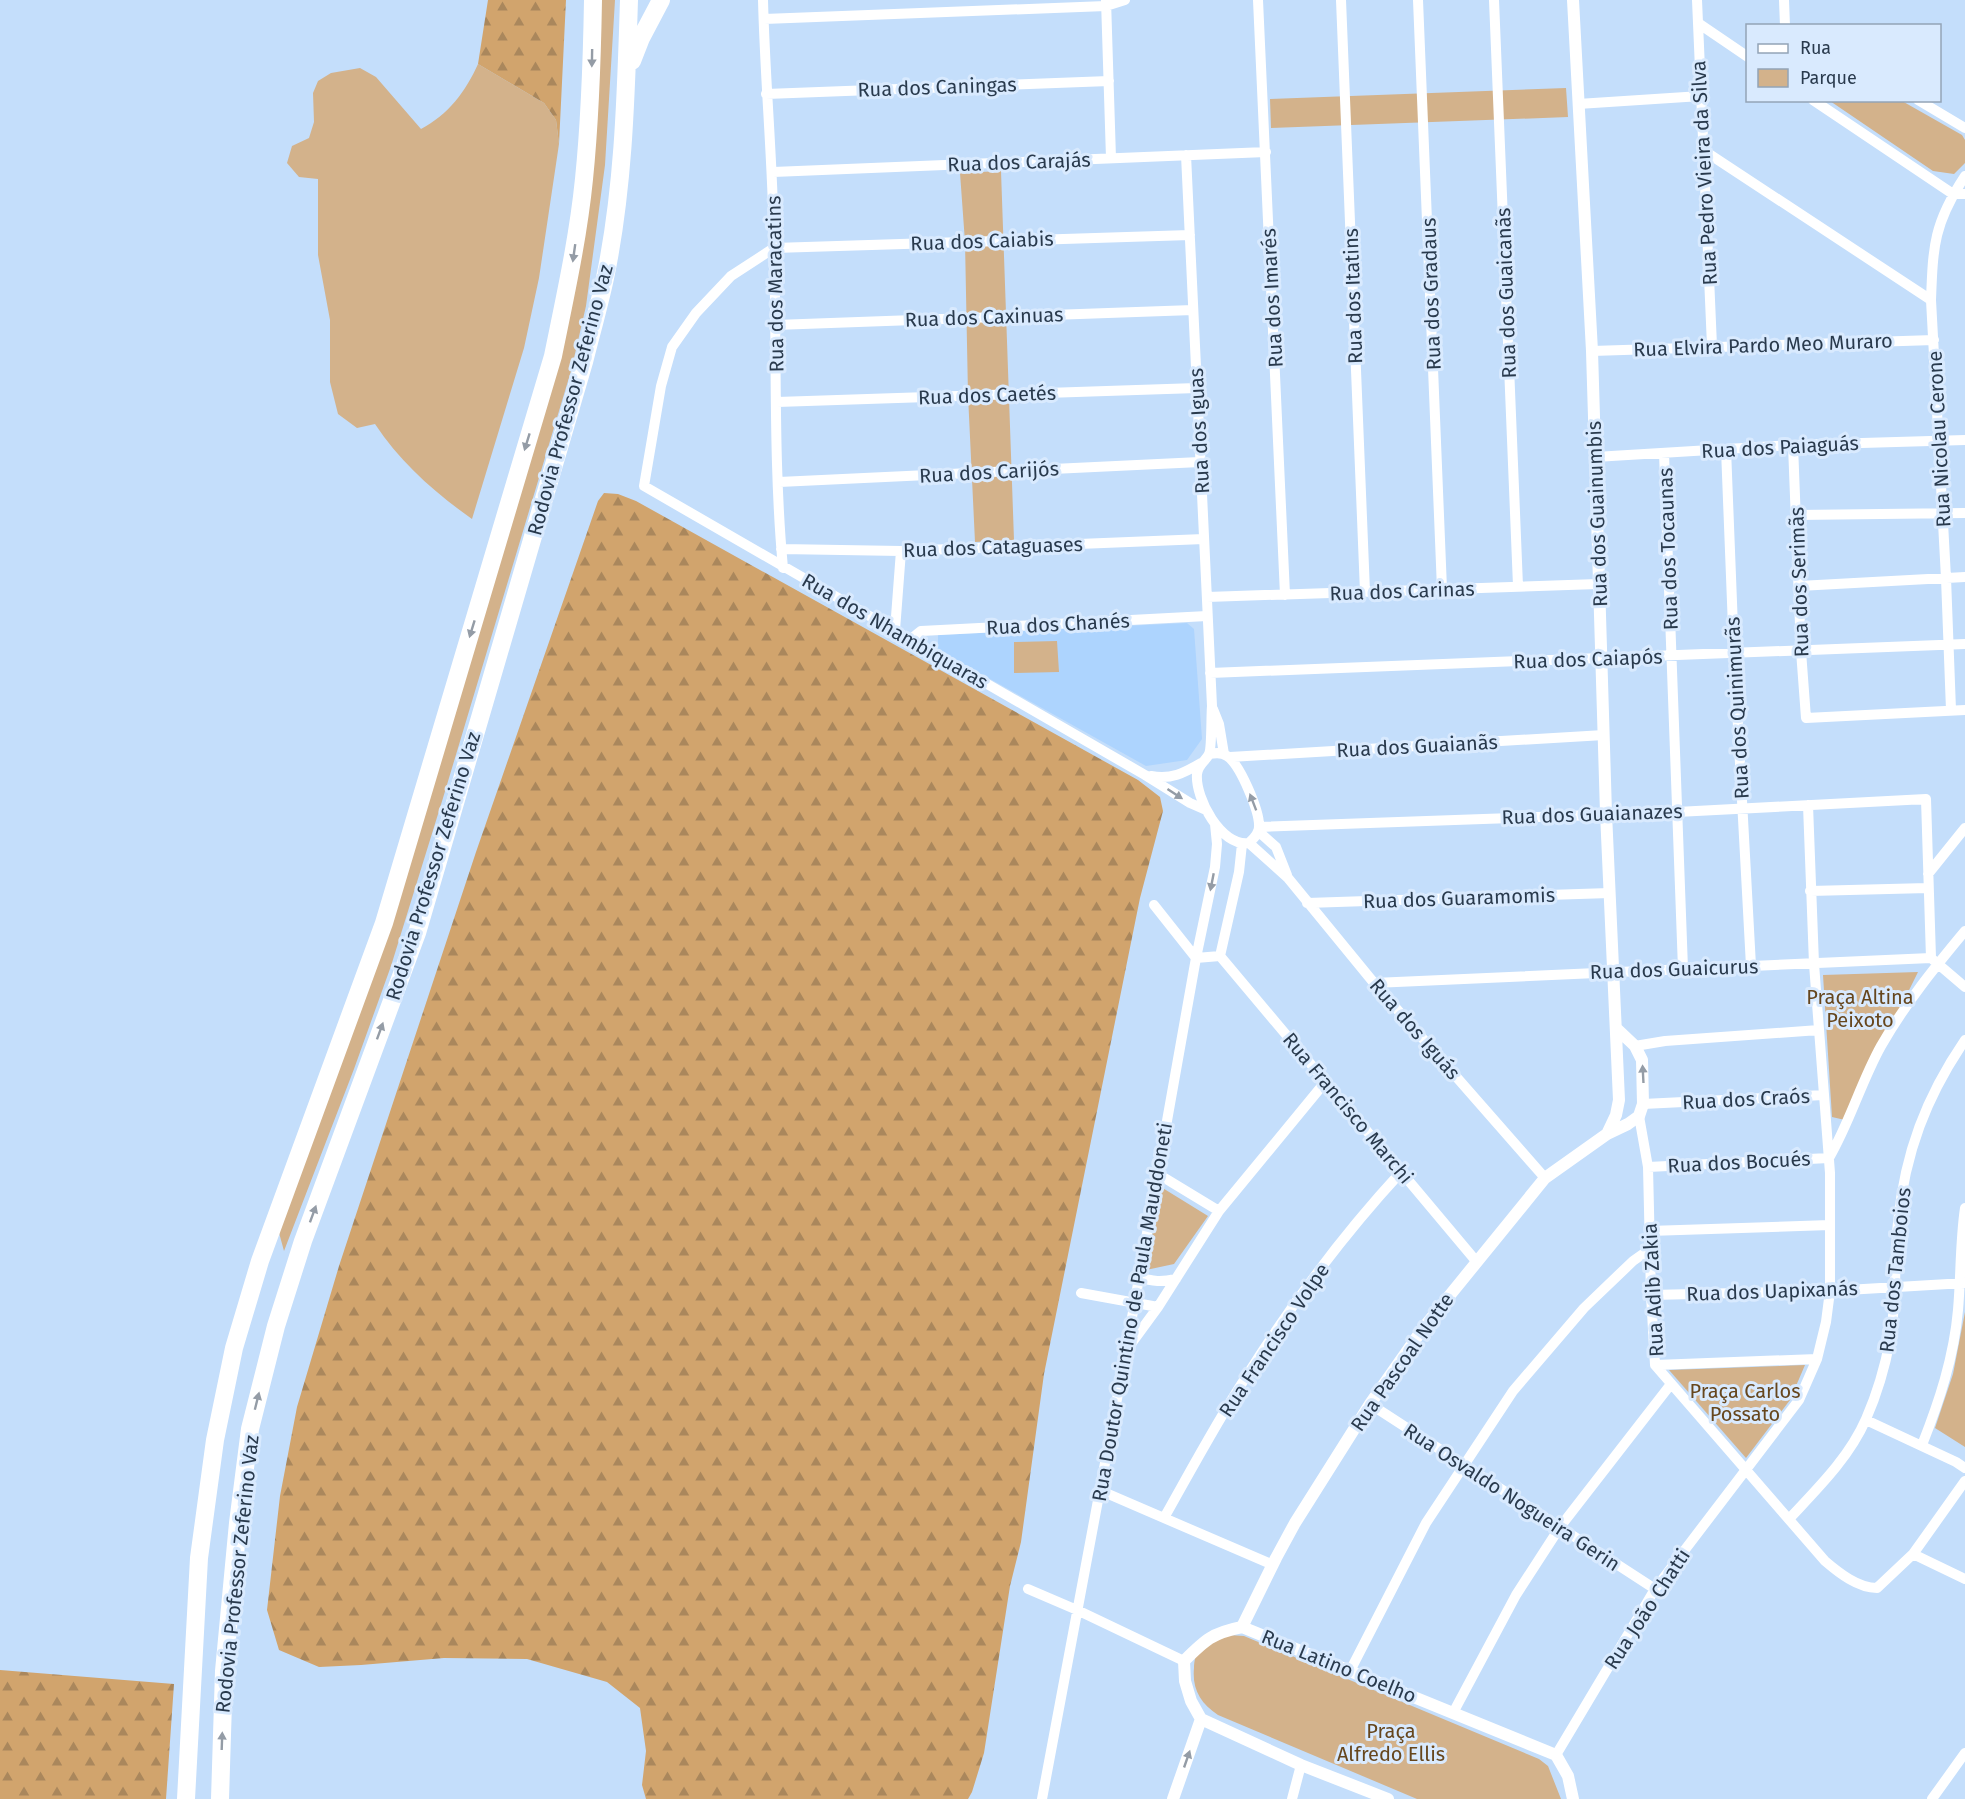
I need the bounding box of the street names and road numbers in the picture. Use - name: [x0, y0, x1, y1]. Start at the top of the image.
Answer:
- street label: Rua Pedro Vieira da Silva: [1686, 60, 1722, 286]
- street label: Rua dos Caningas: [857, 72, 1017, 102]
- street label: Rua dos Carajás: [947, 148, 1091, 176]
- street label: Rua dos Maracatins: [761, 195, 789, 373]
- street label: Rua dos Guaicanãs: [1491, 207, 1521, 379]
- street label: Rua dos Gradaus: [1416, 217, 1446, 371]
- street label: Rua dos Caiabis: [910, 227, 1054, 255]
- street label: Rua dos Imarés: [1256, 228, 1288, 368]
- street label: Rua dos Itatins: [1339, 228, 1367, 364]
- street label: Rodovia Professor Zeferino Vaz: [522, 262, 618, 538]
- street label: Rua dos Caxinuas: [904, 302, 1064, 332]
- street label: Rua Elvira Pardo Meo Muraro: [1633, 328, 1893, 362]
- street label: Rua Nicolau Cerone: [1922, 350, 1956, 528]
- street label: Rua dos Iguas: [1184, 367, 1214, 495]
- street label: Rua dos Caetés: [918, 381, 1056, 409]
- street label: Rua dos Guainumbis: [1582, 420, 1612, 608]
- street label: Rua dos Paiaguás: [1701, 431, 1859, 463]
- street label: Rua dos Carijós: [918, 456, 1060, 488]
- street label: Rua dos Tocaunas: [1653, 467, 1683, 631]
- street label: Rua dos Serimãs: [1784, 506, 1814, 658]
- street label: Rua dos Cataguases: [903, 532, 1083, 562]
- street label: Rua dos Nhambiquaras: [798, 568, 992, 694]
- street label: Rua dos Carinas: [1329, 576, 1475, 606]
- street label: Rua dos Chanés: [986, 608, 1130, 640]
- street label: Rua dos Quinimurãs: [1720, 616, 1754, 800]
- street label: Rua dos Caiapós: [1513, 644, 1663, 674]
- street label: Rodovia Professor Zeferino Vaz: [381, 729, 485, 1003]
- street label: Rua dos Guaianãs: [1336, 730, 1498, 762]
- street label: Rua dos Guaianazes: [1501, 799, 1683, 829]
- street label: Rua dos Guaramomis: [1363, 883, 1555, 913]
- street label: Rua dos Guaicurus: [1589, 954, 1759, 984]
- street label: Rua dos Iguás: [1365, 974, 1465, 1084]
- street label: Rua Francisco Marchi: [1278, 1028, 1418, 1188]
- street label: Rua dos Craós: [1681, 1084, 1811, 1114]
- street label: Rua Doutor Quintino de Paula Mauddoneti: [1087, 1121, 1177, 1503]
- street label: Rua dos Bocués: [1667, 1146, 1811, 1178]
- street label: Rua dos Tamboios: [1874, 1186, 1916, 1354]
- street label: Rua Adib Zakia: [1638, 1222, 1668, 1358]
- street label: Rua Francisco Volpe: [1214, 1259, 1334, 1421]
- street label: Rua dos Uapixanás: [1686, 1276, 1858, 1306]
- street label: Rua Pascoal Notte: [1345, 1288, 1459, 1436]
- street label: Rua Osvaldo Nogueira Gerin: [1399, 1418, 1625, 1576]
- street label: Rodovia Professor Zeferino Vaz: [210, 1433, 264, 1714]
- street label: Rua João Chatti: [1599, 1544, 1695, 1674]
- street label: Rua Latino Coelho: [1258, 1624, 1420, 1708]

